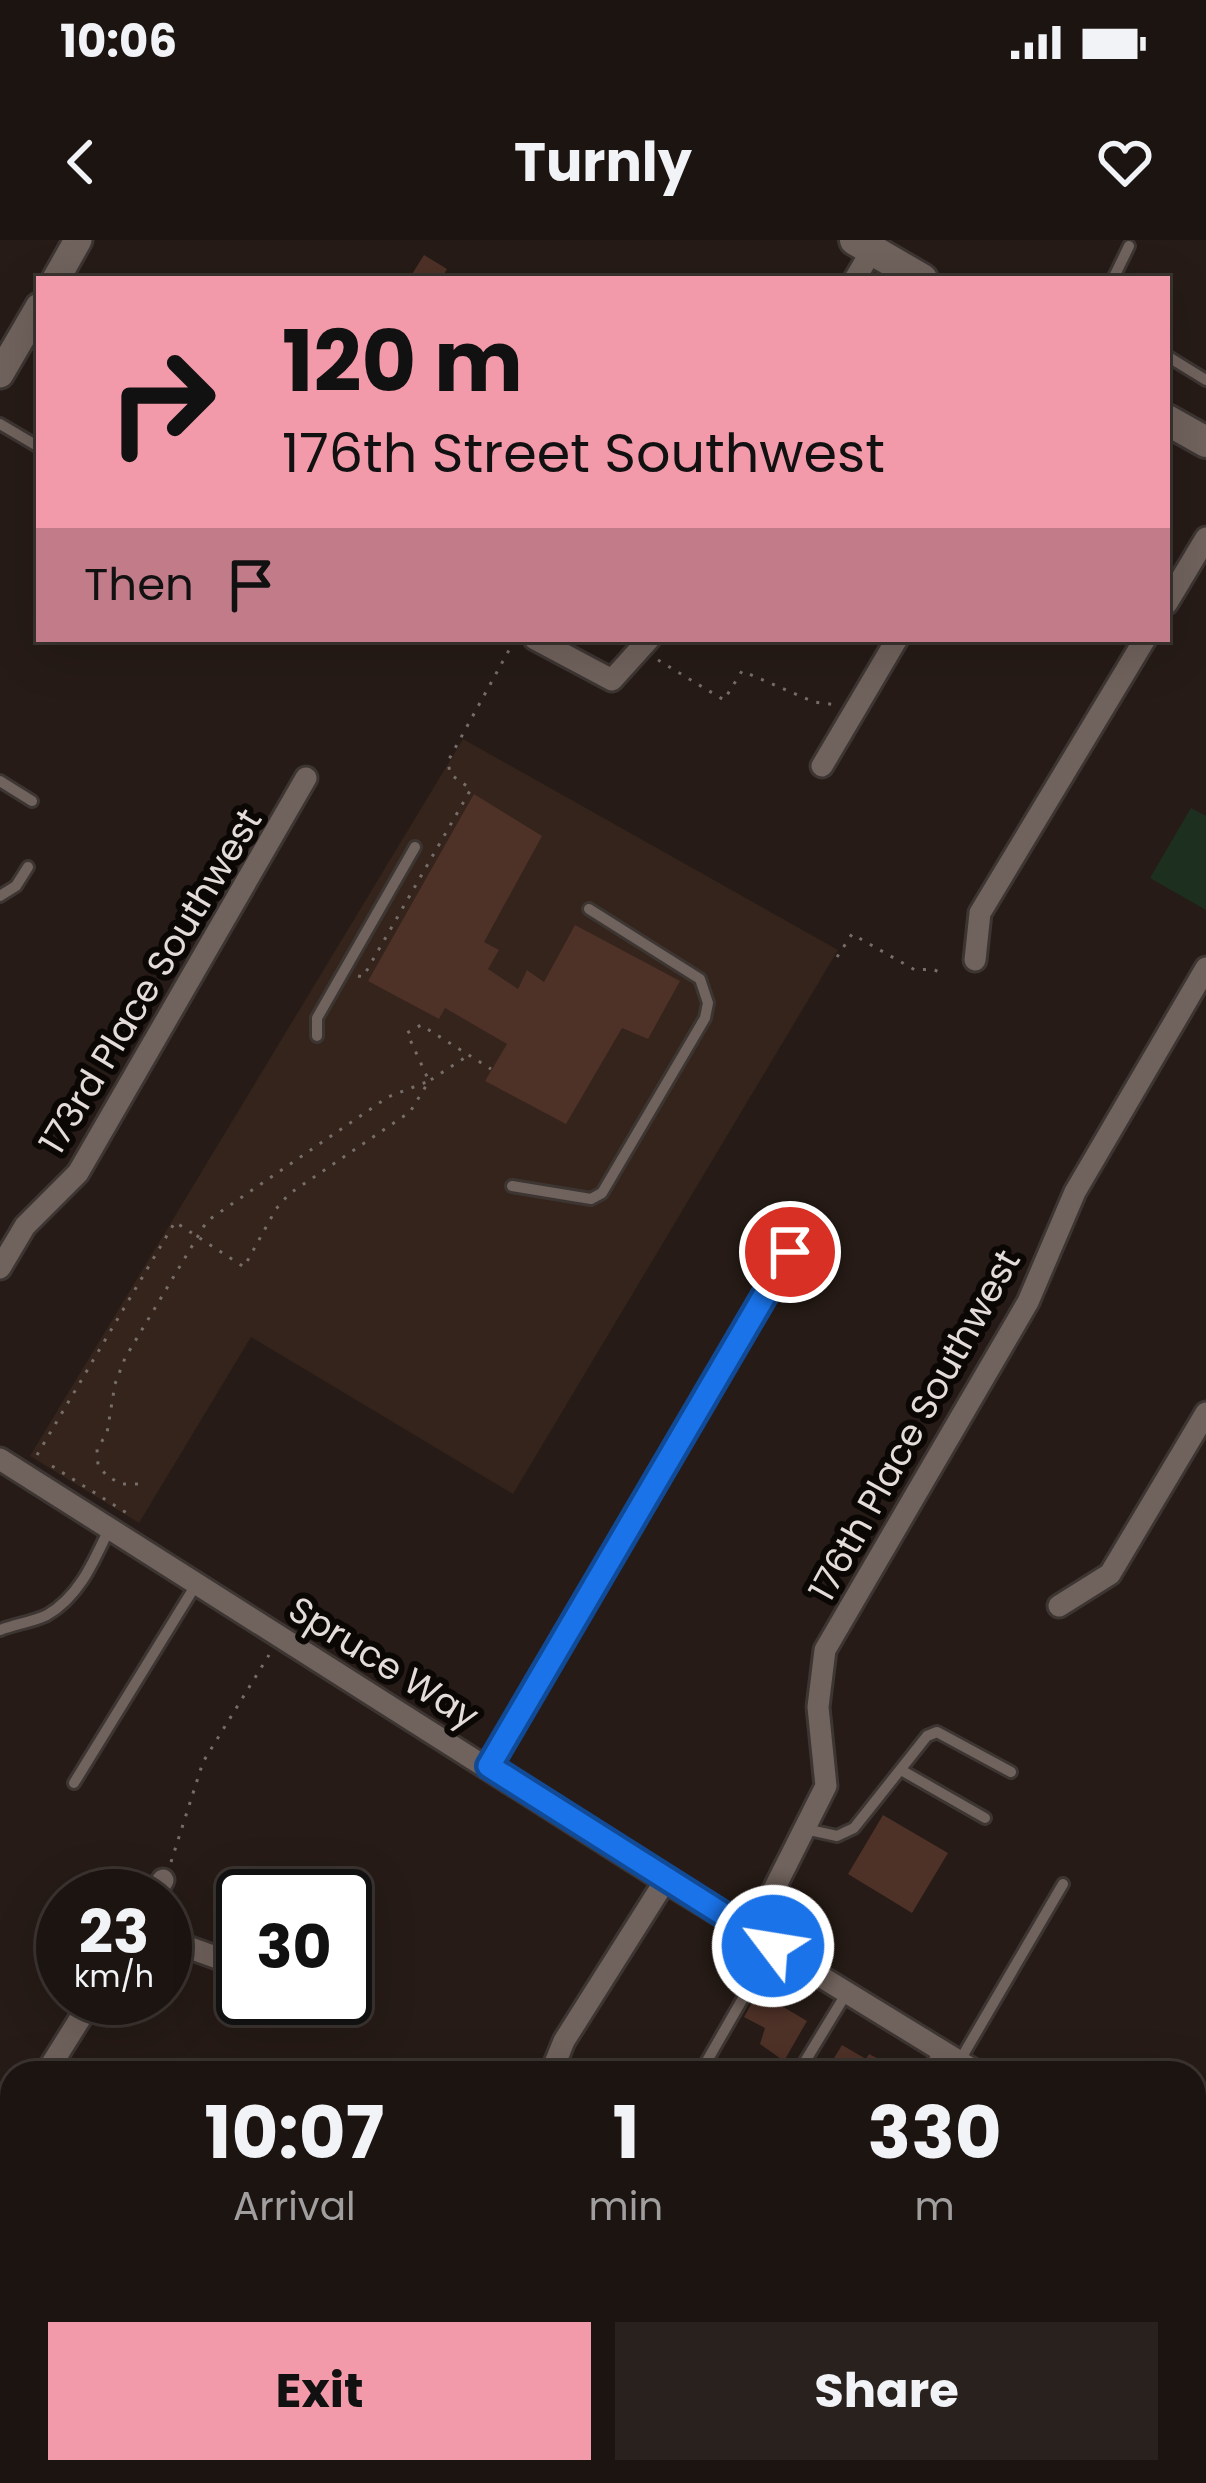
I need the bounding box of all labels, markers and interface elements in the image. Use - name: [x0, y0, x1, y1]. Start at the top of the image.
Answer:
- text: 10:06: [60, 10, 177, 73]
- text: Turnly: [514, 124, 692, 200]
- icon: back: [48, 129, 114, 195]
- icon: heart: [1092, 129, 1158, 195]
- text: 120 m: [282, 303, 523, 420]
- icon: right: [84, 324, 240, 480]
- text: 176th Street Southwest: [282, 415, 885, 491]
- icon: arrive: [218, 552, 284, 618]
- text: Then: [84, 553, 194, 616]
- street label: 173rd Place Southwest: [27, 799, 274, 1164]
- pin: [739, 1201, 841, 1303]
- icon: arrive: [757, 1219, 823, 1285]
- street label: 176th Place Southwest: [796, 1240, 1032, 1610]
- street label: Spruce Way: [279, 1584, 489, 1741]
- speed limit sign: 30: [216, 1869, 372, 2025]
- position arrow: [710, 1883, 836, 2009]
- text: 23: [79, 1890, 149, 1974]
- text: km/h: [74, 1955, 154, 1998]
- text: 10:07: [204, 2082, 384, 2183]
- text: 1: [612, 2082, 639, 2183]
- text: 330: [868, 2082, 1002, 2183]
- text: Arrival: [233, 2179, 356, 2234]
- text: min: [589, 2179, 663, 2234]
- text: m: [915, 2179, 955, 2234]
- button: Exit: [48, 2322, 591, 2460]
- button: Share: [615, 2322, 1158, 2460]

